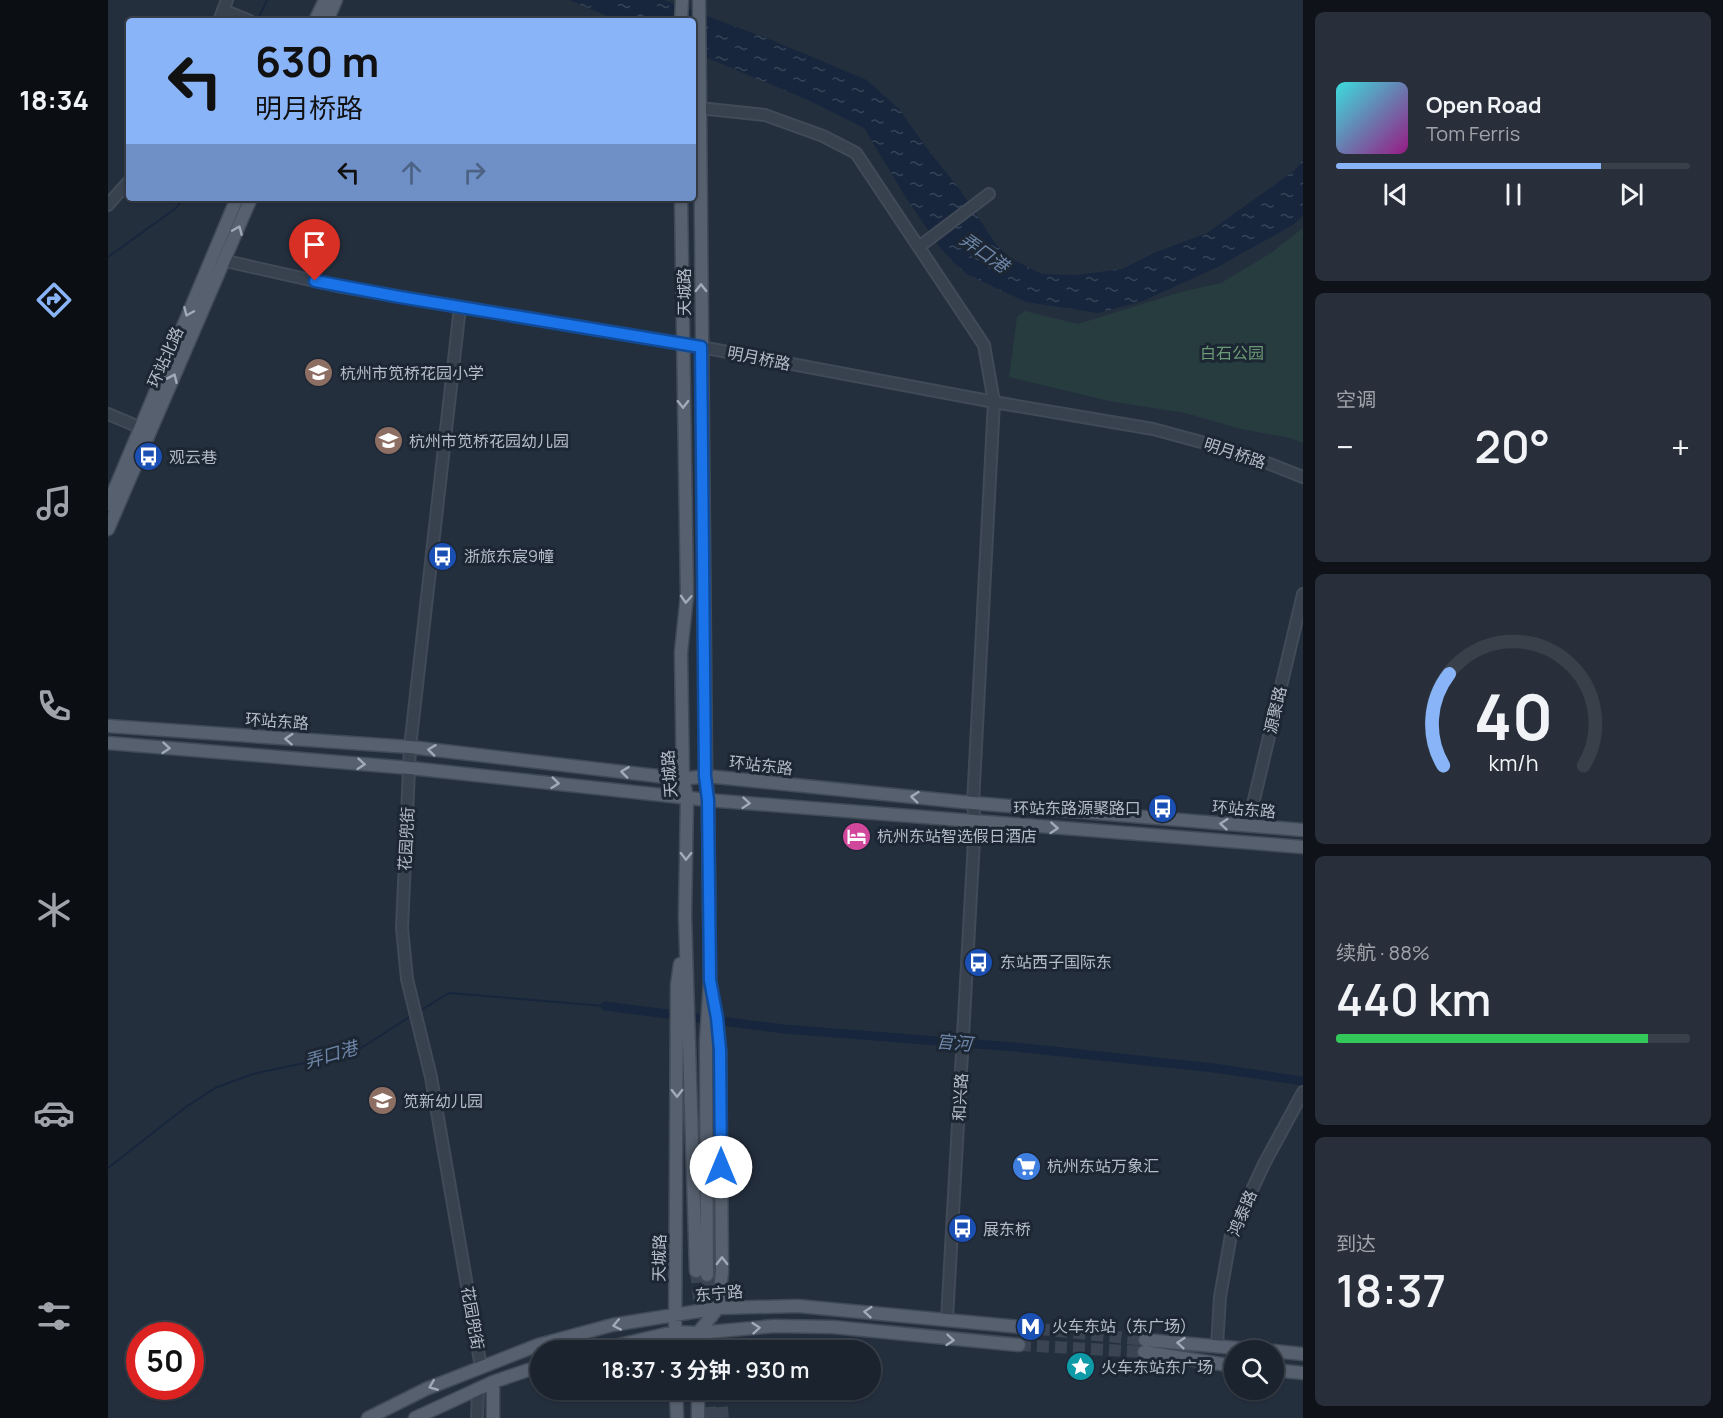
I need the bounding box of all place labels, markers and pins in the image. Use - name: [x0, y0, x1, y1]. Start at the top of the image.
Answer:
- pin: [289, 219, 340, 281]
- school or university icon: 杭州市笕桥花园小学: [303, 357, 335, 389]
- place label: 杭州市笕桥花园小学: [340, 362, 484, 384]
- school or university icon: 杭州市笕桥花园幼儿园: [372, 425, 404, 457]
- place label: 杭州市笕桥花园幼儿园: [409, 430, 569, 452]
- bus stop icon: 观云巷: [132, 441, 164, 473]
- place label: 观云巷: [169, 446, 217, 468]
- bus stop icon: 浙旅东宸9幢: [427, 540, 459, 572]
- place label: 浙旅东宸9幢: [464, 545, 554, 567]
- bus stop icon: 环站东路源聚路口: [1146, 792, 1178, 824]
- place label: 环站东路源聚路口: [1013, 797, 1141, 819]
- hotel icon: 杭州东站智选假日酒店: [840, 820, 872, 852]
- place label: 杭州东站智选假日酒店: [877, 825, 1037, 847]
- bus stop icon: 东站西子国际东: [963, 946, 995, 978]
- place label: 东站西子国际东: [1000, 951, 1112, 973]
- school or university icon: 笕新幼儿园: [366, 1085, 398, 1117]
- place label: 笕新幼儿园: [403, 1090, 483, 1112]
- supermarket icon: 杭州东站万象汇: [1010, 1150, 1042, 1182]
- place label: 杭州东站万象汇: [1047, 1155, 1159, 1177]
- bus stop icon: 展东桥: [946, 1213, 978, 1245]
- place label: 展东桥: [983, 1218, 1031, 1240]
- metro station icon: 火车东站（东广场）: [1015, 1310, 1047, 1342]
- place label: 火车东站（东广场）: [1052, 1315, 1196, 1337]
- place icon: 火车东站东广场: [1064, 1351, 1096, 1383]
- place label: 火车东站东广场: [1101, 1356, 1213, 1378]

